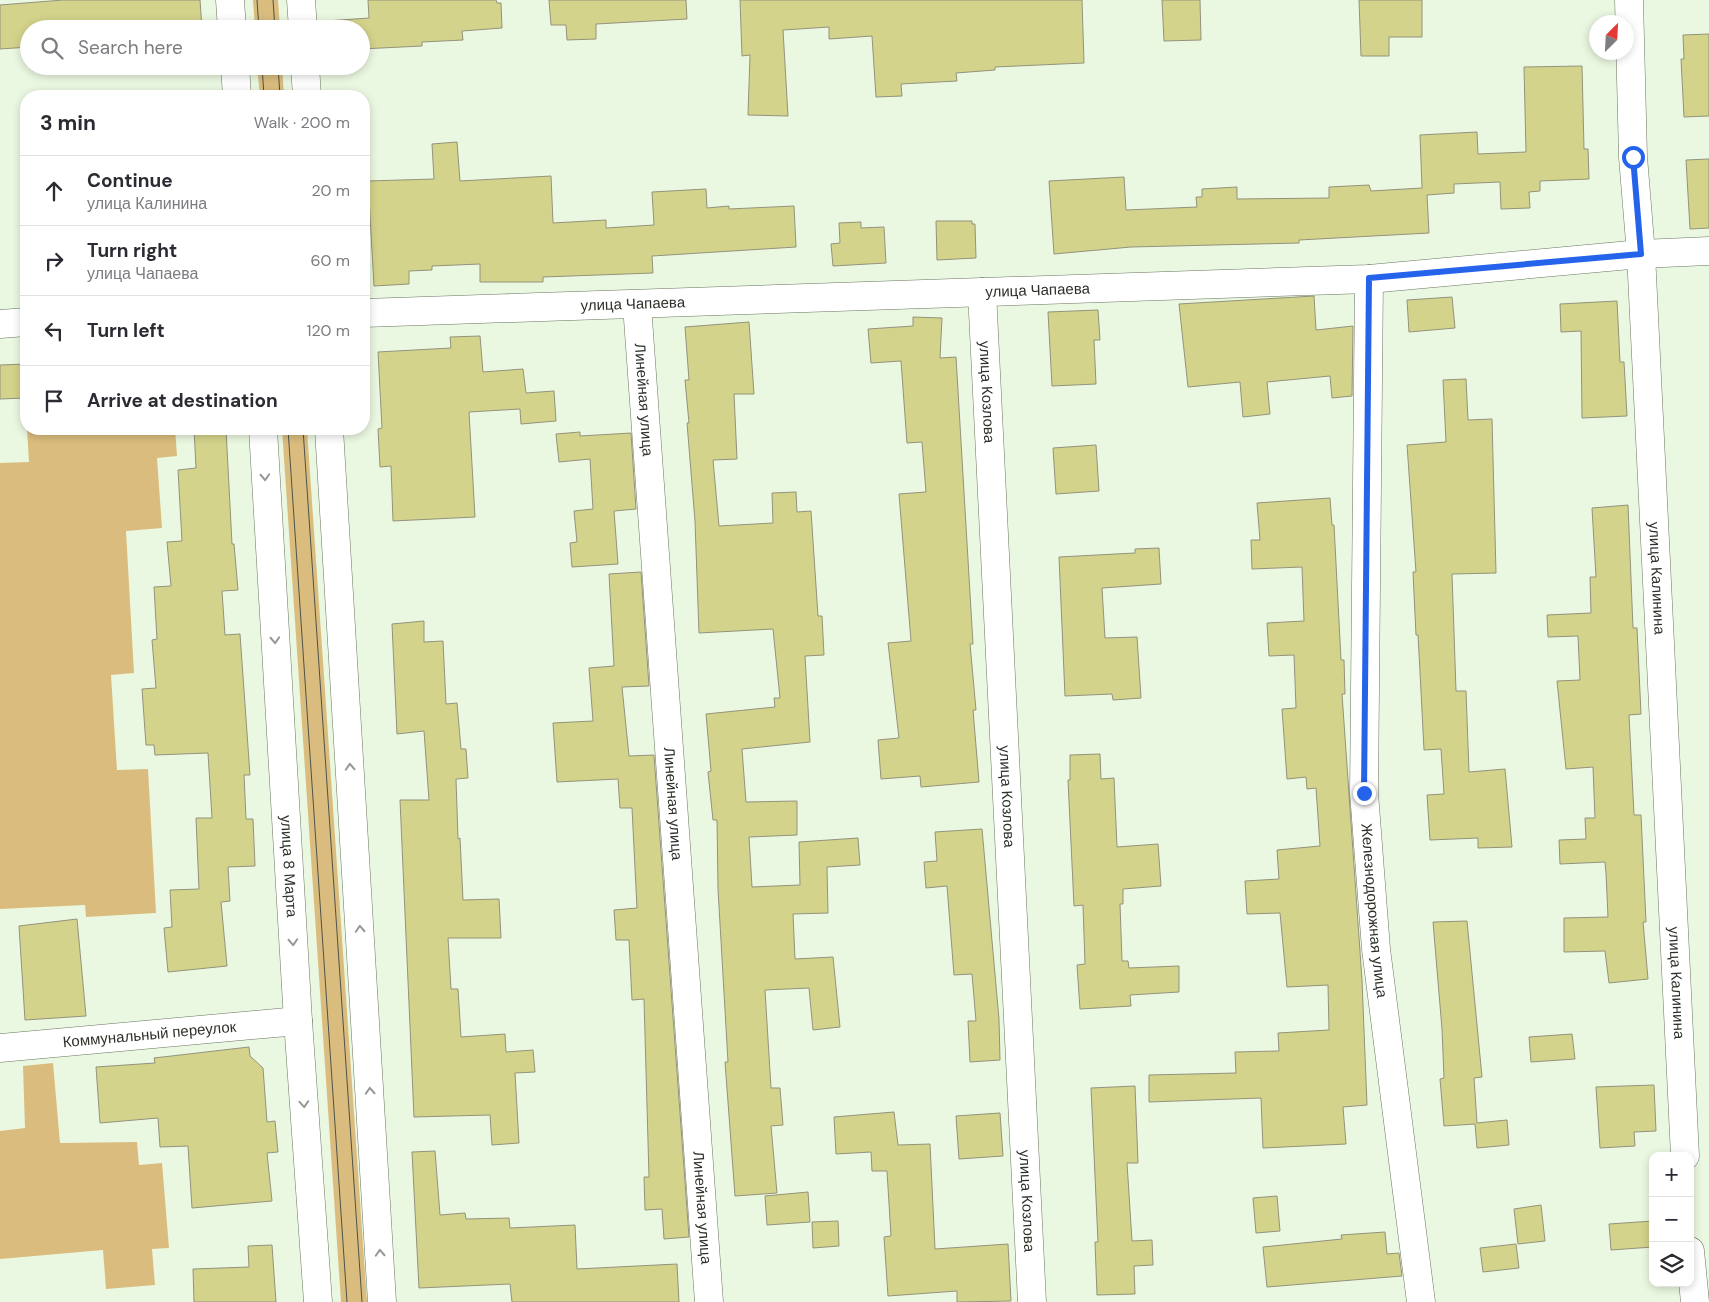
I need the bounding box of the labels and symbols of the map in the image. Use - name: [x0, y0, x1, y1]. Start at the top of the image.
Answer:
- north arrow: [1589, 15, 1634, 60]
- route start: [1622, 146, 1645, 169]
- street label: улица Чапаева: [985, 278, 1091, 302]
- street label: улица Чапаева: [580, 292, 686, 316]
- street label: улица Козлова: [974, 340, 999, 444]
- street label: Линейная улица: [630, 343, 658, 458]
- one-way arrow: [260, 474, 271, 482]
- street label: улица Калинина: [1644, 521, 1670, 636]
- one-way arrow: [270, 636, 281, 644]
- street label: улица Козлова: [994, 745, 1020, 849]
- street label: Линейная улица: [659, 746, 687, 862]
- one-way arrow: [344, 762, 355, 770]
- route end: [1353, 782, 1376, 805]
- street label: улица 8 Марта: [276, 815, 302, 919]
- street label: Железнодорожная улица: [1356, 823, 1392, 1000]
- one-way arrow: [354, 925, 365, 933]
- street label: улица Калинина: [1664, 926, 1689, 1040]
- one-way arrow: [288, 938, 299, 946]
- street label: Коммунальный переулок: [62, 1017, 237, 1052]
- one-way arrow: [364, 1087, 375, 1095]
- one-way arrow: [298, 1100, 309, 1108]
- street label: улица Козлова: [1014, 1149, 1040, 1253]
- street label: Линейная улица: [688, 1150, 716, 1266]
- one-way arrow: [374, 1249, 385, 1257]

